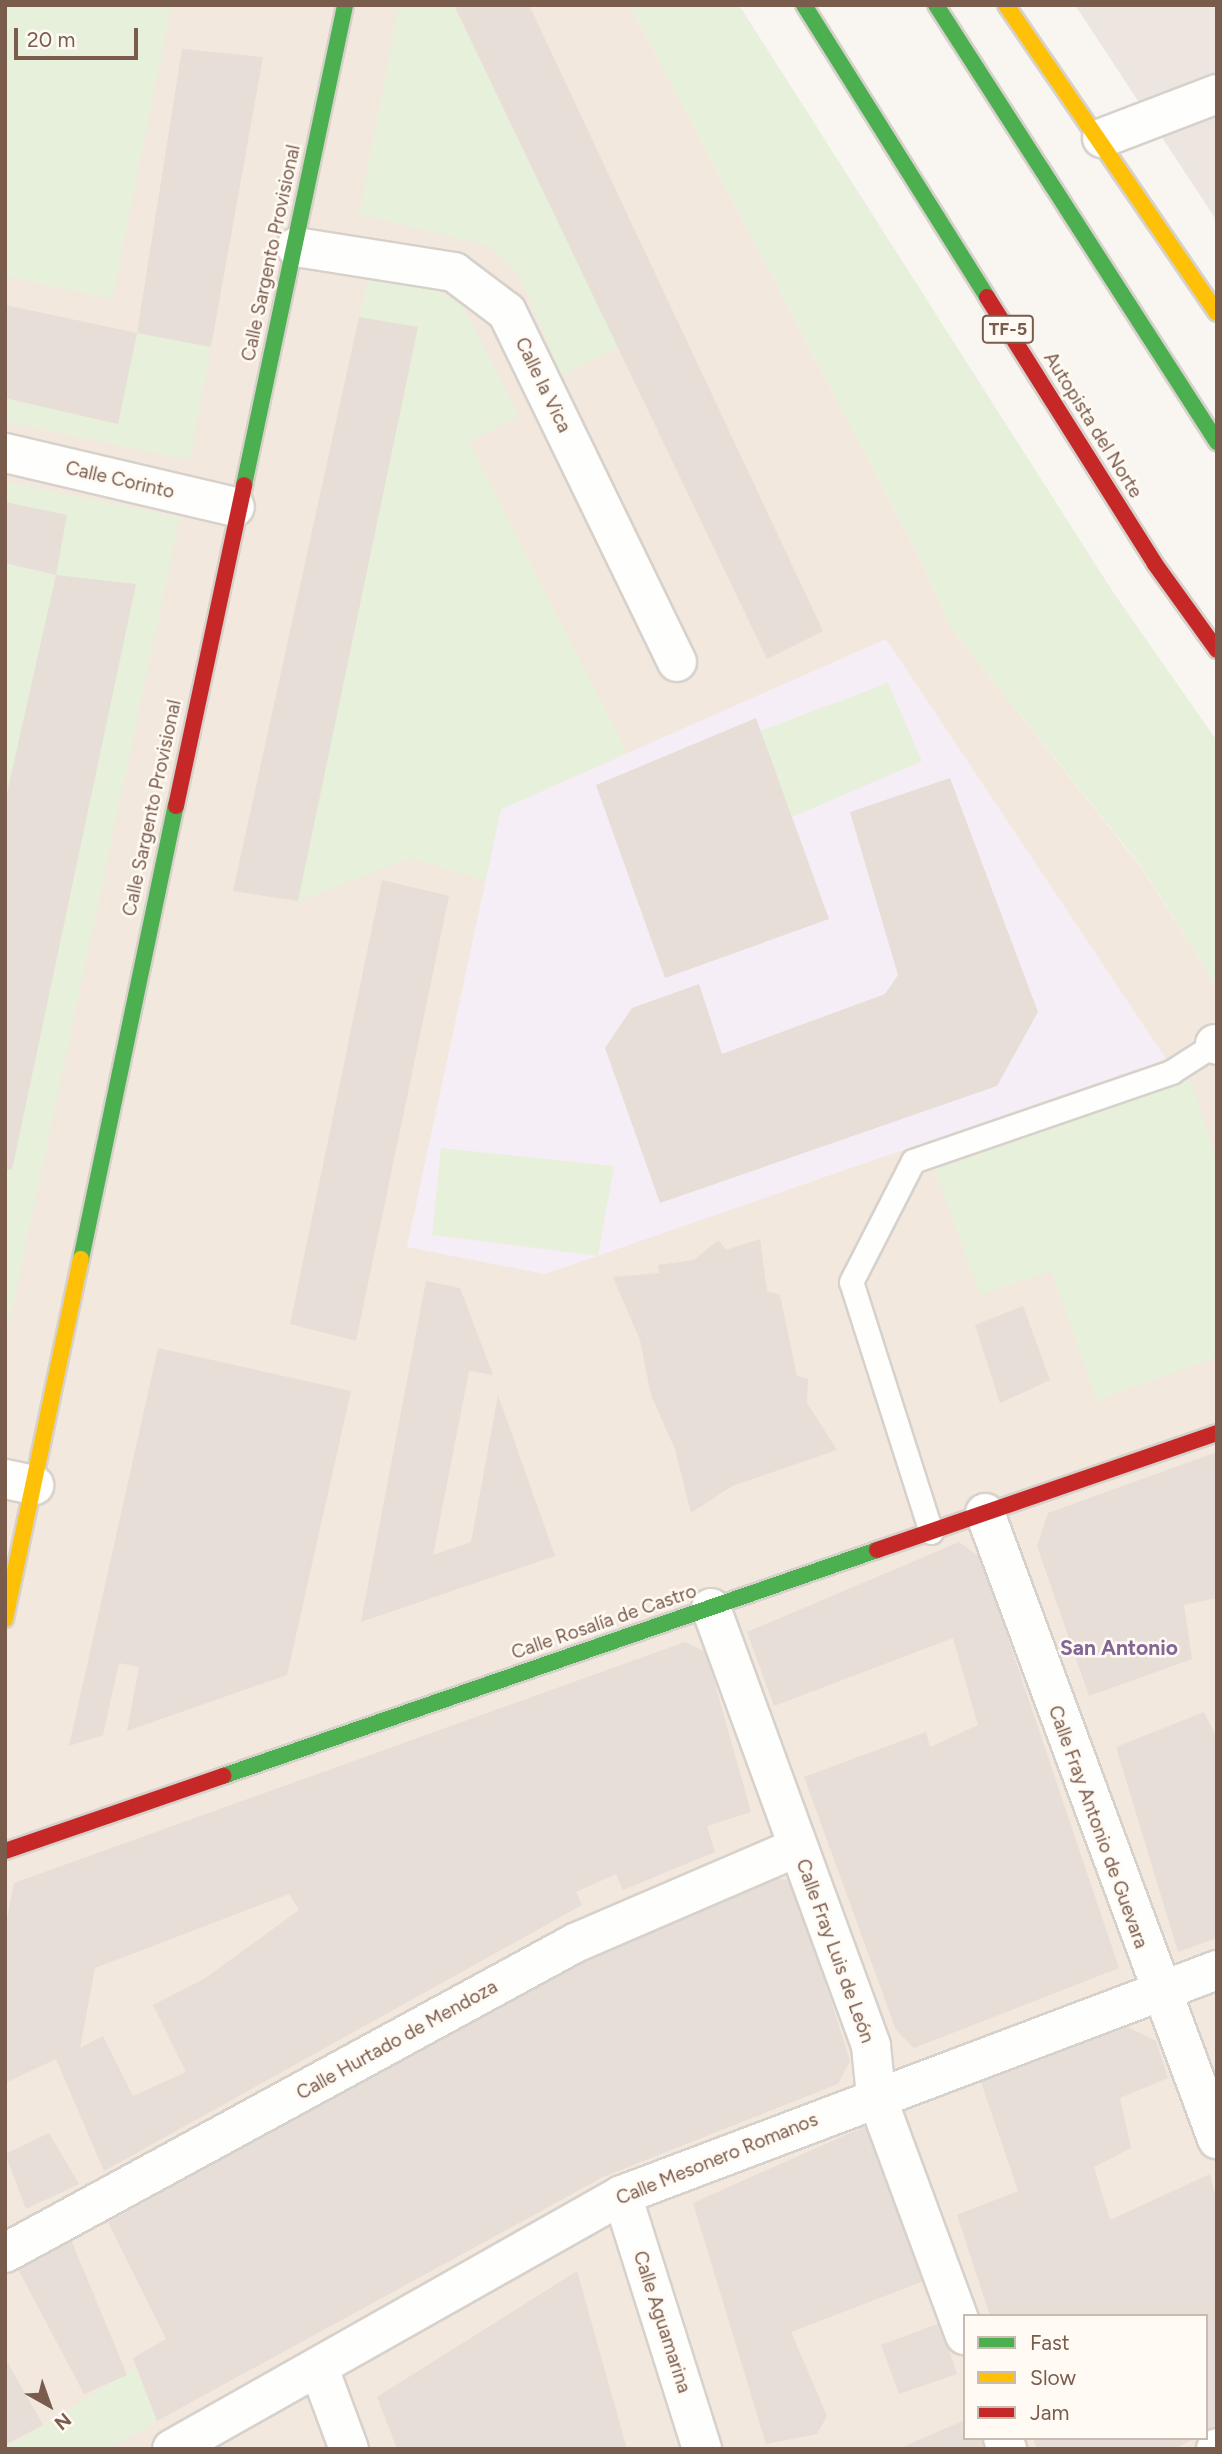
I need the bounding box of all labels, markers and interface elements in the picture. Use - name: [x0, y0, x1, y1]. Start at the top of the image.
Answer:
- scale bar: [18, 14, 142, 58]
- text: 20 m: [27, 27, 75, 52]
- street label: Calle Sargento Provisional: [237, 143, 305, 363]
- road number: TF-5: [982, 314, 1034, 344]
- street label: Calle la Vica: [510, 334, 576, 436]
- street label: Autopista del Norte: [1039, 348, 1147, 502]
- street label: Calle Corinto: [63, 456, 177, 504]
- street label: Calle Sargento Provisional: [118, 698, 186, 918]
- street label: Calle Rosalía de Castro: [508, 1580, 700, 1664]
- district label: San Antonio: [1060, 1635, 1178, 1661]
- street label: Calle Fray Antonio de Guevara: [1043, 1702, 1153, 1952]
- street label: Calle Fray Luis de León: [791, 1856, 879, 2046]
- street label: Calle Hurtado de Mendoza: [293, 1975, 501, 2105]
- street label: Calle Mesonero Romanos: [613, 2108, 821, 2210]
- street label: Calle Aguamarina: [628, 2248, 696, 2396]
- legend: [963, 2314, 1208, 2440]
- text: Fast: [1030, 2330, 1070, 2355]
- text: Slow: [1030, 2365, 1076, 2390]
- north arrow: [14, 2370, 84, 2440]
- text: Jam: [1030, 2400, 1069, 2425]
- text: N: [50, 2408, 76, 2435]

